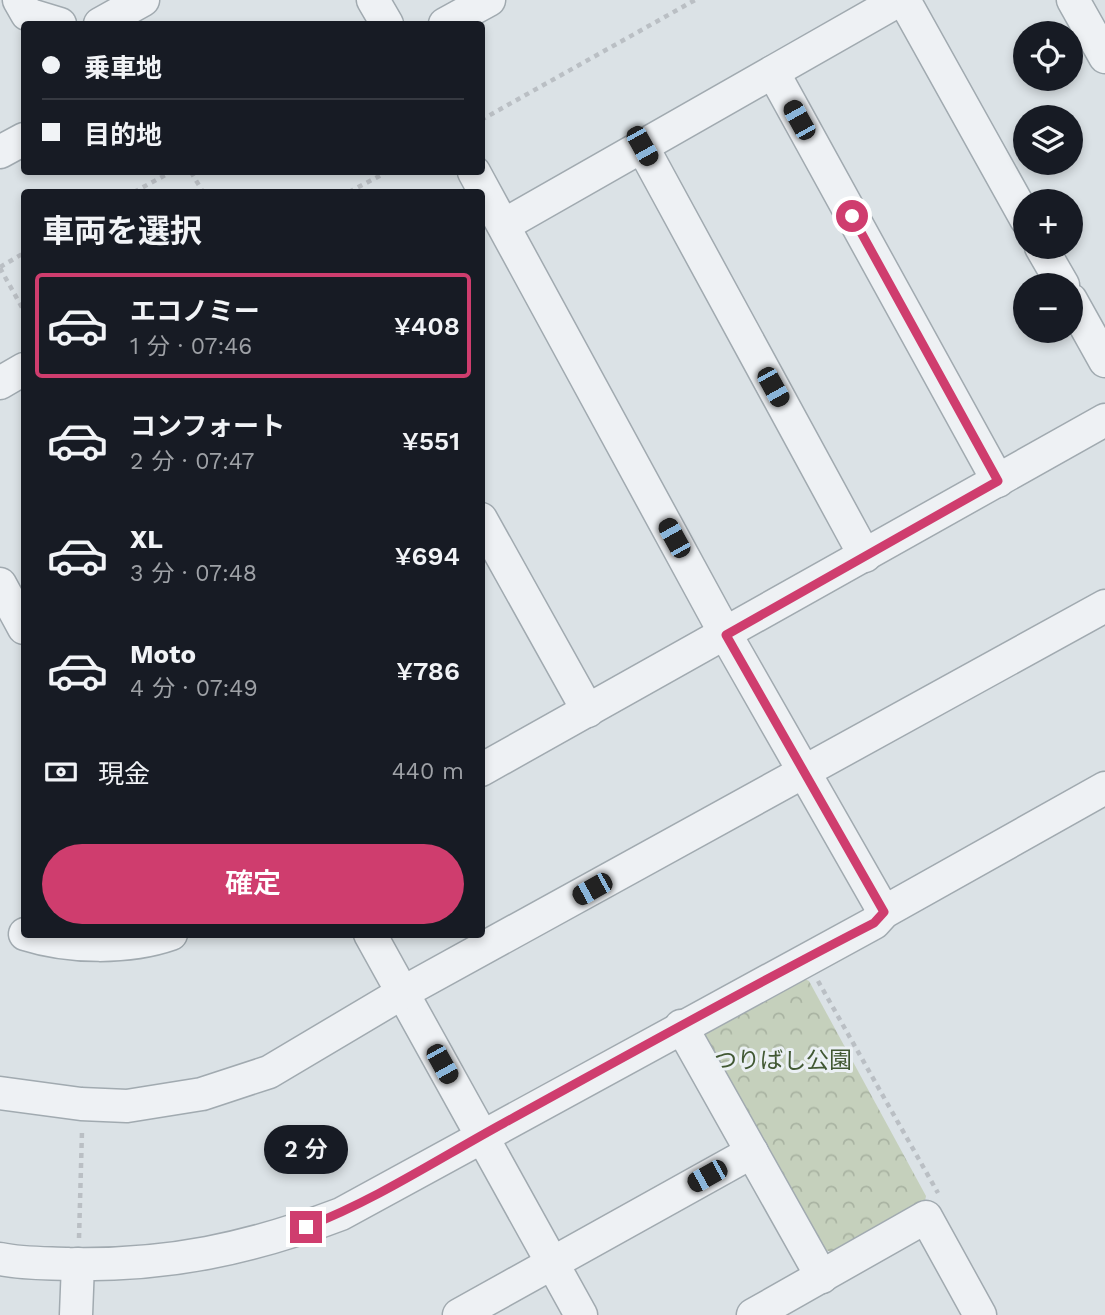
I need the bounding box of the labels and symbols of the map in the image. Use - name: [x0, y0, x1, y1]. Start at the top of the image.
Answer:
- car: [780, 97, 819, 143]
- car: [623, 123, 662, 169]
- route start: [836, 200, 868, 232]
- car: [754, 364, 793, 410]
- car: [655, 515, 694, 561]
- car: [569, 870, 616, 908]
- car: [423, 1041, 462, 1087]
- park label: つりばし公園: [714, 1047, 852, 1074]
- callout: 2 分: [264, 1126, 348, 1174]
- car: [684, 1157, 731, 1195]
- route end: [290, 1211, 322, 1243]

